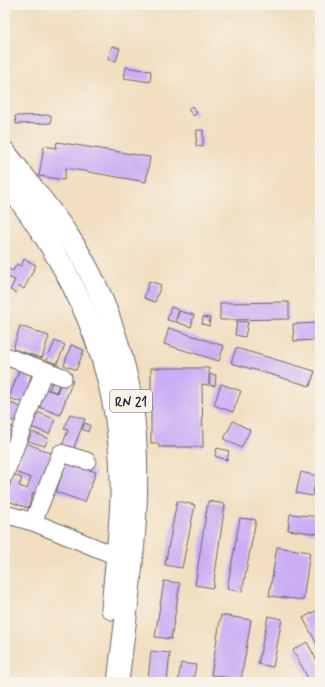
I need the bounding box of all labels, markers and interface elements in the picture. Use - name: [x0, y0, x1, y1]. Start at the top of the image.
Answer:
- road number: RN 21: [110, 390, 152, 412]

